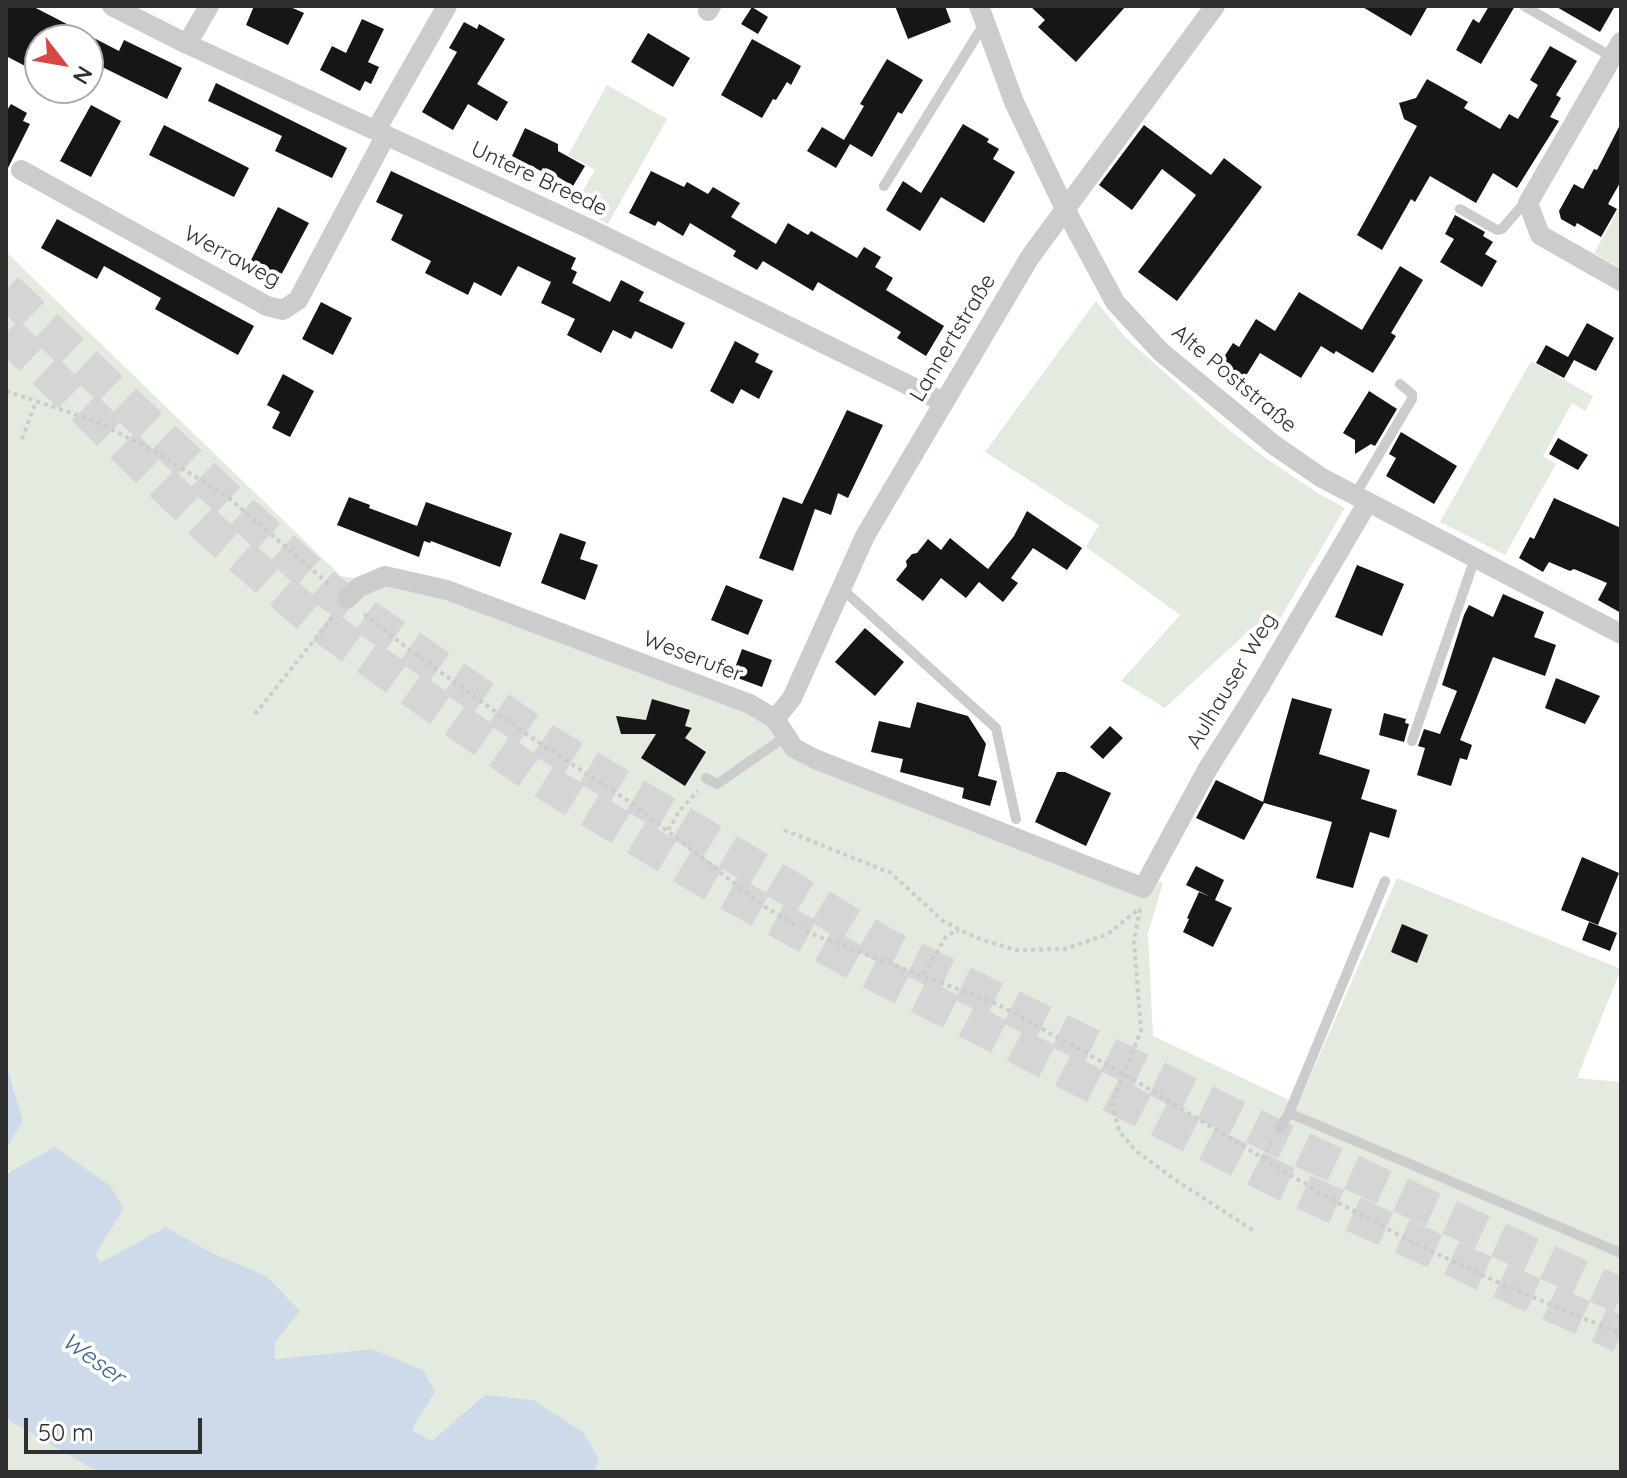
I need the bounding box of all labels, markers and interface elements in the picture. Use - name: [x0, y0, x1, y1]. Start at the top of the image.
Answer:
- north arrow: [24, 24, 104, 104]
- text: N: [67, 61, 99, 89]
- street label: Untere Breede: [467, 136, 611, 222]
- street label: Werraweg: [179, 221, 285, 293]
- street label: Lannertstraße: [905, 269, 1001, 407]
- street label: Alte Poststraße: [1166, 319, 1302, 439]
- street label: Aulhauser Weg: [1181, 608, 1283, 754]
- street label: Weserufer: [639, 626, 747, 688]
- water label: Weser: [56, 1327, 130, 1391]
- scale bar: [28, 1402, 206, 1452]
- text: 50 m: [38, 1417, 94, 1447]

